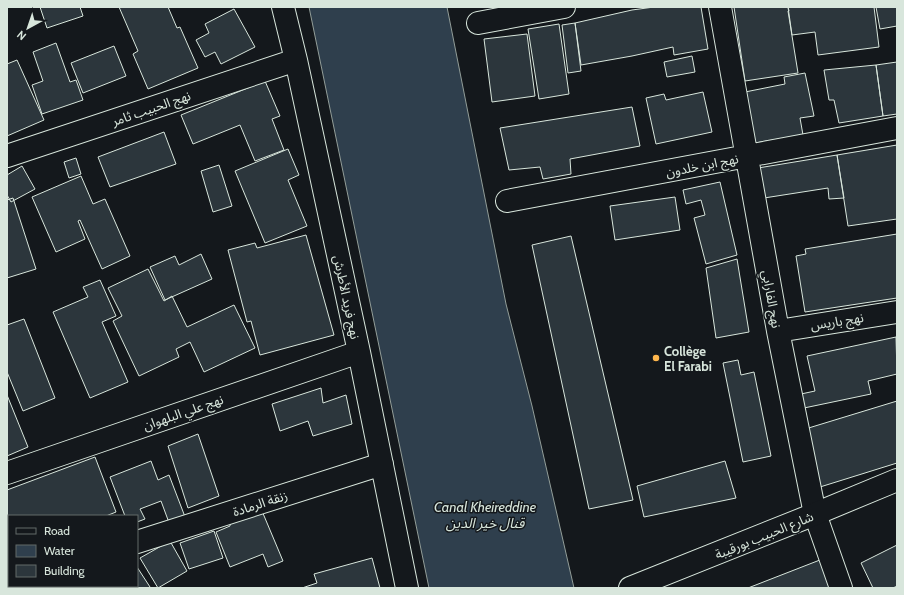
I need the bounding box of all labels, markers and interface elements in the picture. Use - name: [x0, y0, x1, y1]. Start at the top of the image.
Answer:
- north arrow: [8, 8, 48, 48]
- text: N: [14, 28, 29, 44]
- street label: نهج الحبيب ثامر: [109, 87, 193, 132]
- street label: نهج ابن خلدون: [664, 150, 740, 183]
- street label: نهج فريد الأطرش: [327, 253, 364, 341]
- street label: نهج الفارابي: [756, 269, 785, 330]
- street label: نهج باريس: [809, 309, 865, 336]
- place label: Collège El Farabi: [664, 343, 712, 374]
- marker: Collège El Farabi: [651, 353, 661, 363]
- street label: نهج علي البلهوان: [141, 391, 226, 436]
- street label: زنقة الرمادة: [231, 487, 289, 519]
- water label: Canal Kheireddine قنال خير الدين: [434, 498, 537, 532]
- street label: شارع الحبيب بورقيبة: [712, 508, 817, 565]
- legend: [8, 515, 138, 587]
- text: Road: [44, 523, 70, 538]
- text: Water: [44, 543, 75, 558]
- text: Building: [44, 563, 86, 578]

